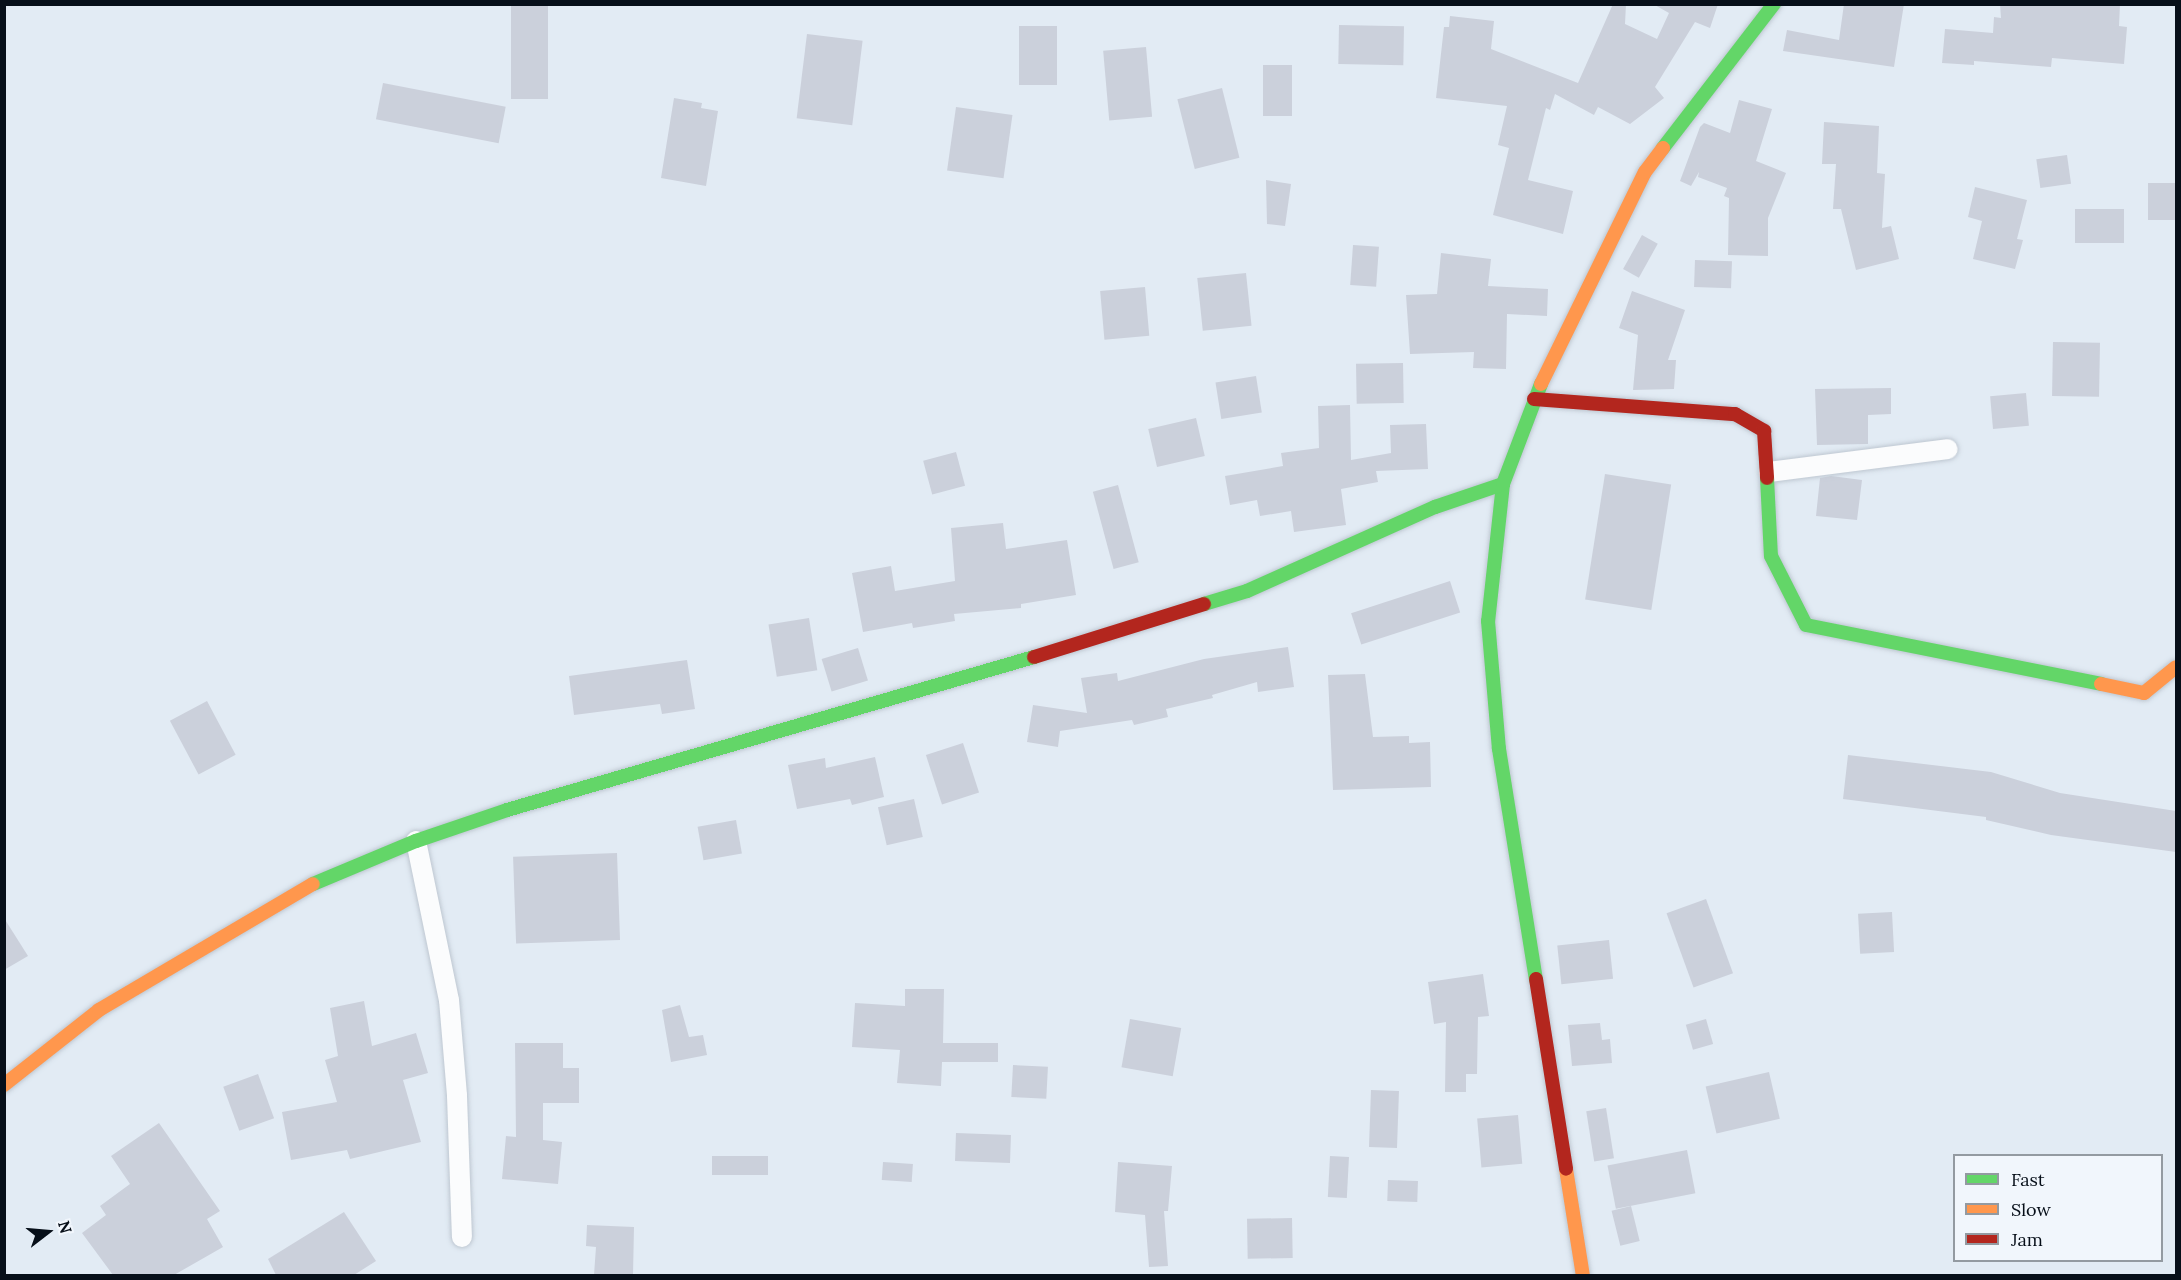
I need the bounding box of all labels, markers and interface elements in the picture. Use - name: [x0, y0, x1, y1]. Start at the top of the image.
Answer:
- legend: [1953, 1154, 2163, 1262]
- text: Fast: [2011, 1168, 2045, 1191]
- text: Slow: [2011, 1198, 2051, 1221]
- north arrow: [18, 1202, 78, 1262]
- text: N: [54, 1218, 77, 1236]
- text: Jam: [2011, 1228, 2043, 1251]

